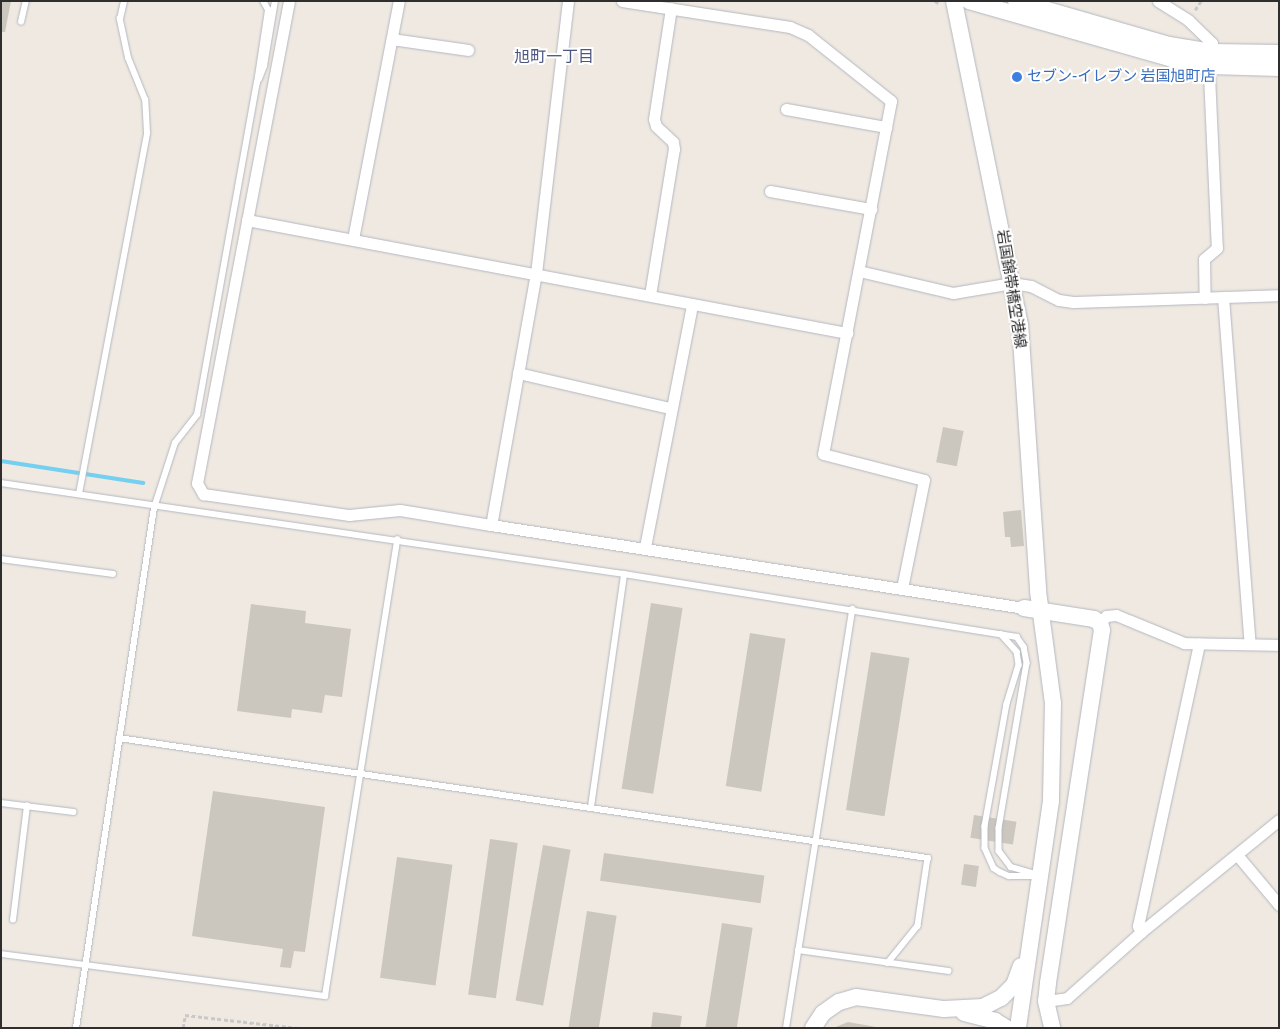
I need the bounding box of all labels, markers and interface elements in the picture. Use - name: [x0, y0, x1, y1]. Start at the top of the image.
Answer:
- district label: 旭町一丁目: [514, 47, 594, 67]
- place label: セブン-イレブン 岩国旭町店: [1027, 68, 1216, 86]
- marker: セブン-イレブン 岩国旭町店: [1011, 71, 1023, 83]
- street label: 岩国錦帯橋空港線: [993, 228, 1029, 350]

